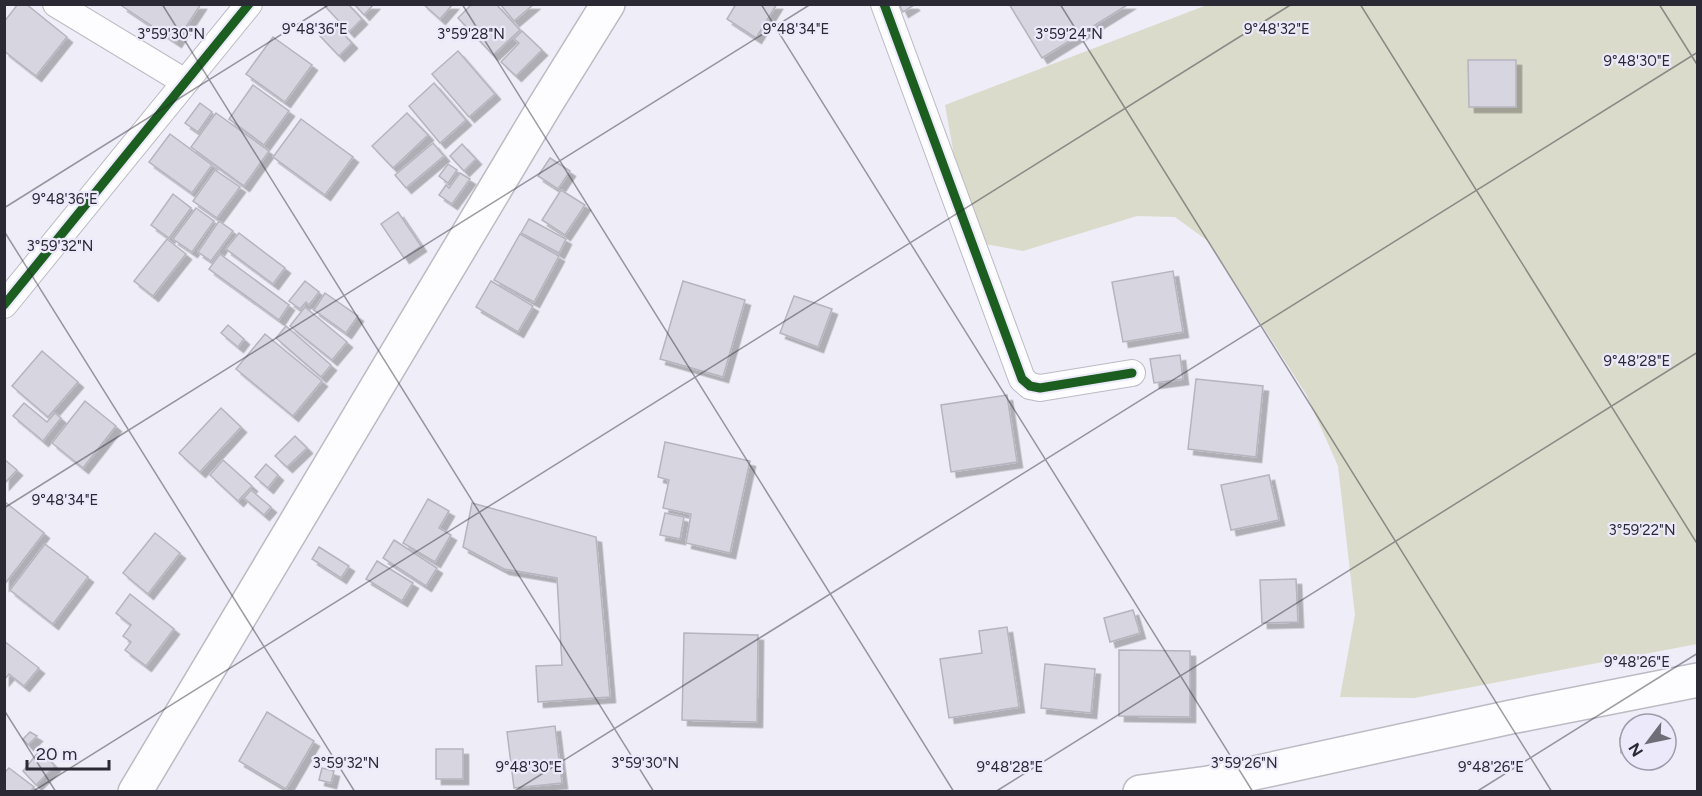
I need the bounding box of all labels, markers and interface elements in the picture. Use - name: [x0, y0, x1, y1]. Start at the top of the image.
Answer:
- text: 9°48'36"E: [282, 20, 348, 38]
- text: 9°48'34"E: [763, 20, 829, 38]
- text: 9°48'32"E: [1244, 20, 1310, 38]
- text: 3°59'30"N: [137, 25, 205, 43]
- text: 3°59'28"N: [437, 25, 505, 43]
- text: 3°59'24"N: [1035, 25, 1103, 43]
- text: 9°48'30"E: [1603, 52, 1671, 70]
- text: 9°48'36"E: [32, 190, 98, 208]
- text: 3°59'32"N: [27, 237, 93, 255]
- text: 9°48'28"E: [1604, 352, 1670, 370]
- text: 9°48'34"E: [32, 491, 98, 509]
- text: 3°59'22"N: [1609, 521, 1676, 539]
- text: 9°48'26"E: [1604, 653, 1670, 671]
- north arrow: [1618, 712, 1678, 772]
- scale bar: [27, 733, 110, 771]
- text: N: [1624, 739, 1647, 760]
- text: 20 m: [36, 743, 77, 765]
- text: 3°59'32"N: [313, 754, 379, 772]
- text: 3°59'30"N: [611, 754, 679, 772]
- text: 3°59'26"N: [1210, 754, 1278, 772]
- text: 9°48'30"E: [495, 758, 563, 776]
- text: 9°48'28"E: [977, 758, 1043, 776]
- text: 9°48'26"E: [1458, 758, 1524, 776]

